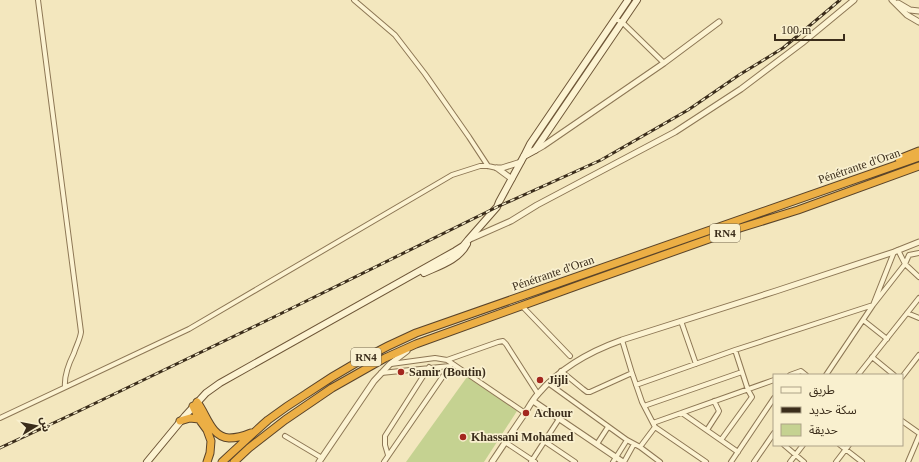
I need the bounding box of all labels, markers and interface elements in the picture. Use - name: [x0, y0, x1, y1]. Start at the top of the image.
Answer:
- scale bar: [775, 16, 844, 42]
- text: 100 m: [781, 23, 812, 37]
- street label: Pénétrante d'Oran: [816, 145, 902, 187]
- road number: RN4: [710, 224, 740, 242]
- street label: Pénétrante d'Oran: [510, 252, 596, 294]
- road number: RN4: [351, 348, 381, 366]
- place label: Samir (Boutin): [409, 365, 486, 379]
- marker: Samir (Boutin): [396, 367, 406, 377]
- place label: Jijli: [548, 373, 569, 387]
- legend: [773, 374, 903, 446]
- marker: Jijli: [535, 375, 545, 385]
- text: طريق: [809, 383, 835, 398]
- text: سكة حديد: [809, 403, 857, 417]
- north arrow: [16, 406, 56, 446]
- place label: Achour: [534, 406, 573, 420]
- marker: Achour: [521, 408, 531, 418]
- text: ش: [38, 416, 53, 433]
- text: حديقة: [809, 423, 838, 437]
- place label: Khassani Mohamed: [471, 430, 574, 444]
- marker: Khassani Mohamed: [458, 432, 468, 442]

